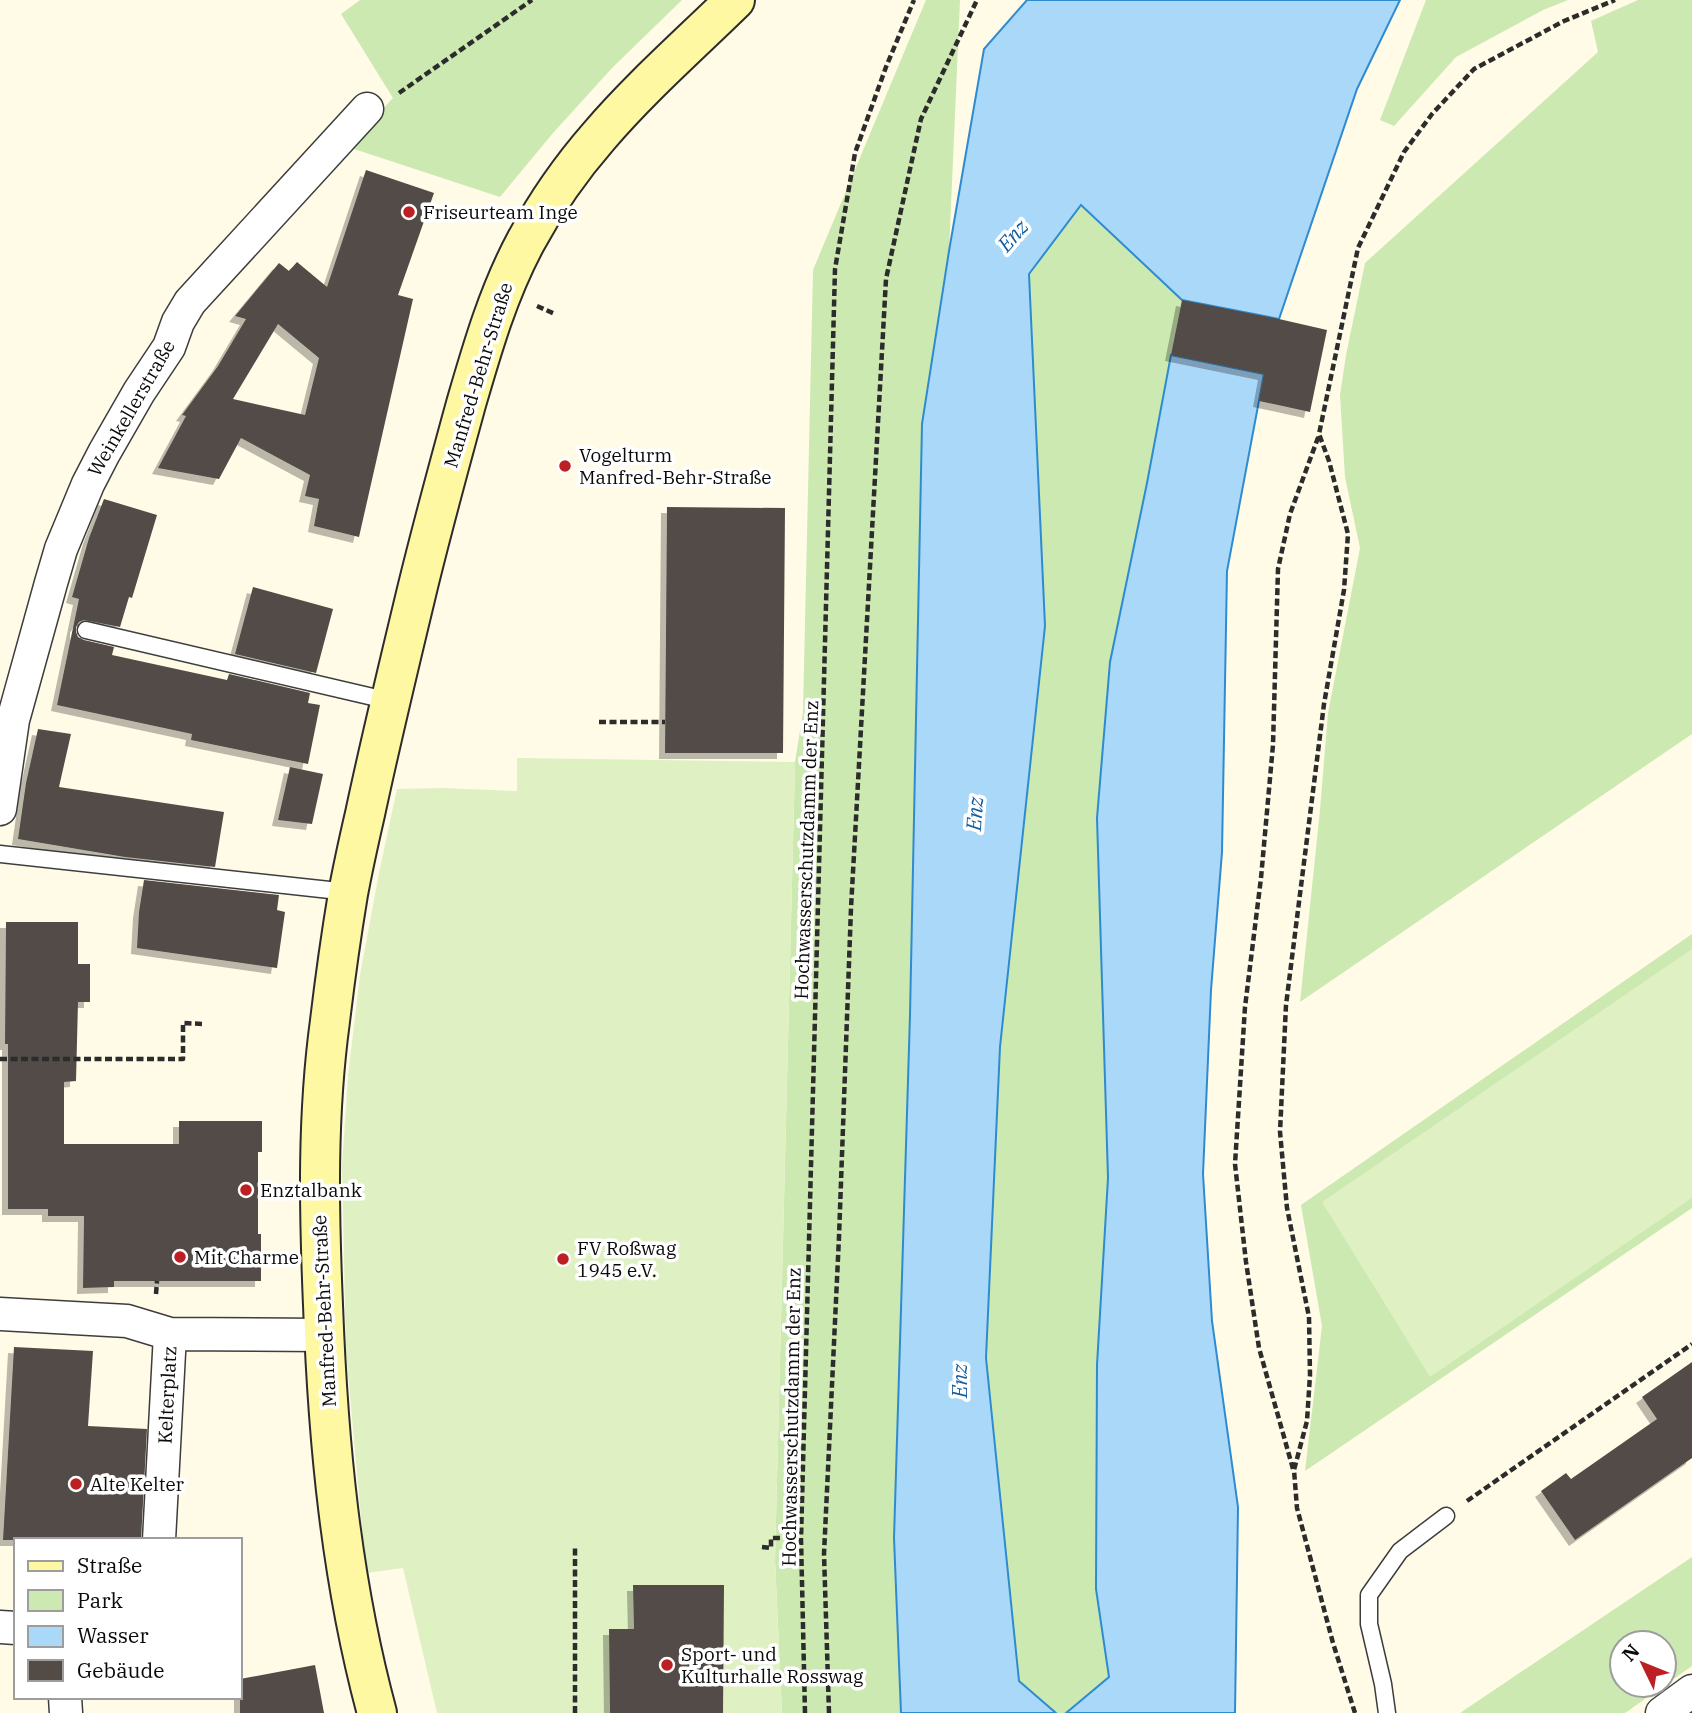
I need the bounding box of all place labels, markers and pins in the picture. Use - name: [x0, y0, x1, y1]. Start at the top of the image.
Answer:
- place label: Friseurteam Inge: [423, 200, 578, 224]
- marker: Friseurteam Inge: [401, 204, 417, 220]
- place label: Vogelturm Manfred-Behr-Straße: [579, 443, 772, 489]
- marker: Vogelturm Manfred-Behr-Straße: [557, 458, 573, 474]
- place label: Enztalbank: [260, 1178, 362, 1202]
- marker: Enztalbank: [238, 1182, 254, 1198]
- place label: FV Roßwag 1945 e.V.: [577, 1236, 677, 1282]
- place label: Mit Charme: [194, 1245, 299, 1269]
- marker: Mit Charme: [172, 1249, 188, 1265]
- marker: FV Roßwag 1945 e.V.: [555, 1251, 571, 1267]
- place label: Alte Kelter: [90, 1472, 185, 1496]
- marker: Alte Kelter: [68, 1476, 84, 1492]
- place label: Sport- und Kulturhalle Rosswag: [681, 1642, 864, 1688]
- marker: Sport- und Kulturhalle Rosswag: [659, 1657, 675, 1673]

